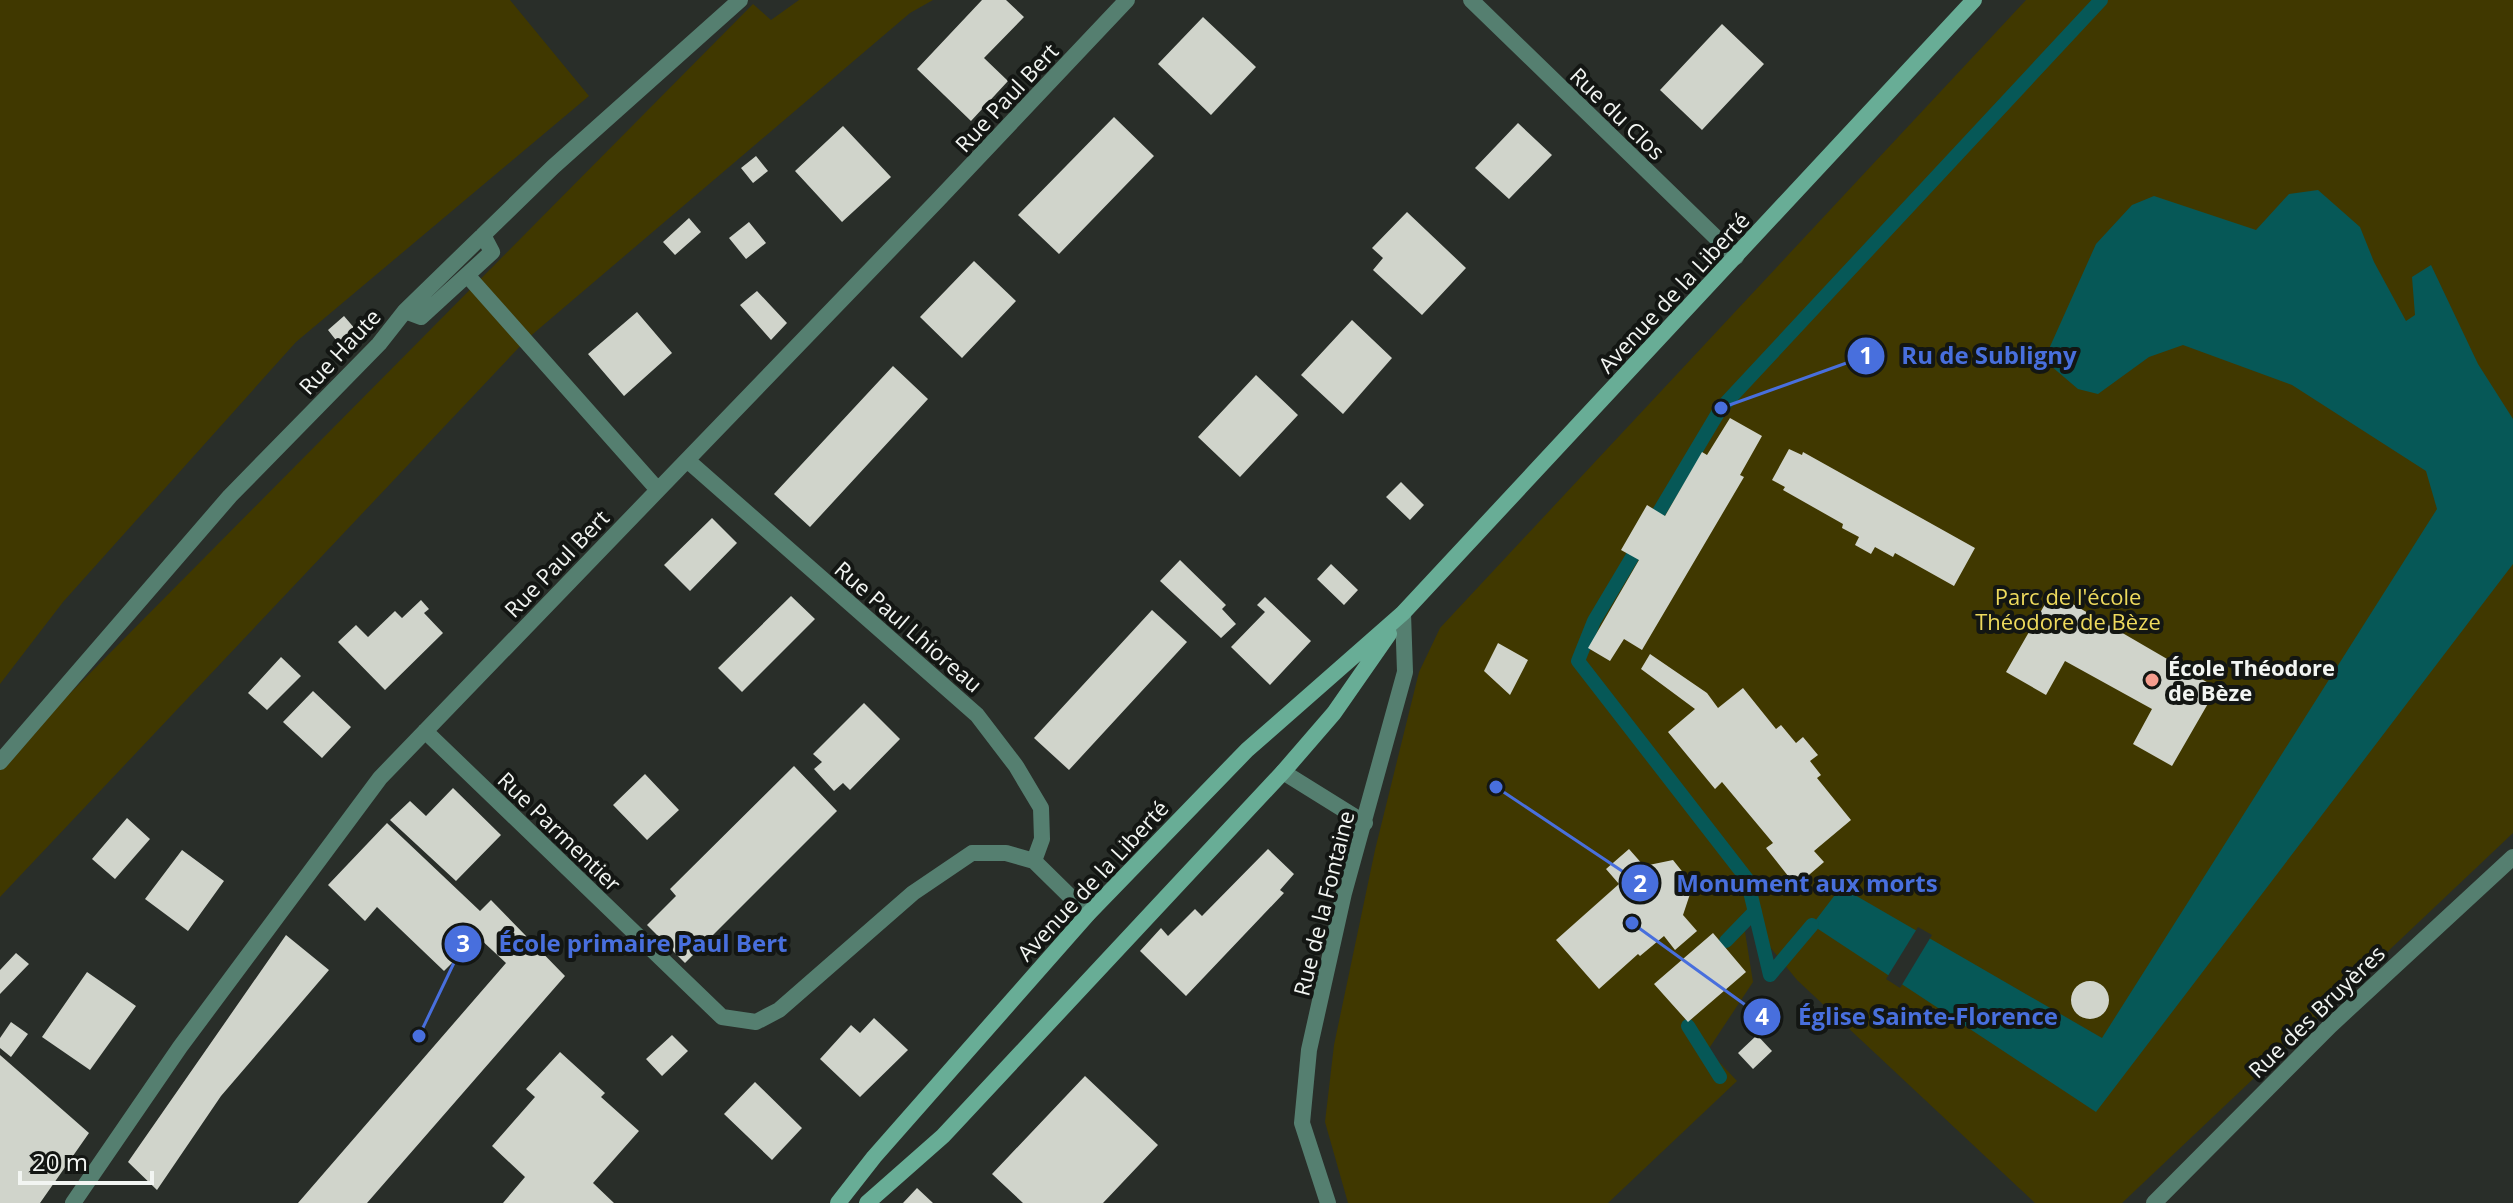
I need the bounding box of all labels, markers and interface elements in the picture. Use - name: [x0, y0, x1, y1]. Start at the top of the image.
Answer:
- street label: Rue Paul Bert: [948, 36, 1064, 158]
- street label: Rue du Clos: [1564, 60, 1672, 166]
- street label: Avenue de la Liberté: [1591, 205, 1755, 379]
- street label: Rue Haute: [291, 302, 387, 400]
- callout: Ru de Subligny: [1846, 332, 2093, 380]
- text: 1: [1859, 338, 1873, 371]
- text: Ru de Subligny: [1901, 338, 2077, 371]
- street label: Rue Paul Bert: [497, 503, 615, 623]
- street label: Rue Paul Lhioreau: [829, 554, 989, 698]
- park label: Parc de l'école Théodore de Bèze: [1975, 581, 2161, 636]
- place label: École Théodore de Bèze: [2168, 652, 2335, 707]
- marker: École Théodore de Bèze: [2143, 671, 2161, 689]
- street label: Rue Parmentier: [492, 764, 628, 898]
- street label: Avenue de la Liberté: [1010, 793, 1174, 967]
- street label: Rue de la Fontaine: [1285, 807, 1361, 999]
- callout: Monument aux morts: [1620, 859, 1953, 907]
- text: 2: [1633, 866, 1647, 899]
- text: Monument aux morts: [1676, 866, 1938, 899]
- callout: École primaire Paul Bert: [443, 920, 804, 968]
- text: 3: [456, 926, 470, 959]
- text: École primaire Paul Bert: [498, 926, 788, 959]
- street label: Rue des Bruyères: [2241, 938, 2391, 1084]
- callout: Église Sainte-Florence: [1742, 993, 2074, 1041]
- text: 4: [1755, 999, 1769, 1032]
- text: Église Sainte-Florence: [1798, 999, 2058, 1032]
- scale bar: [20, 1135, 152, 1185]
- text: 20 m: [32, 1145, 88, 1178]

